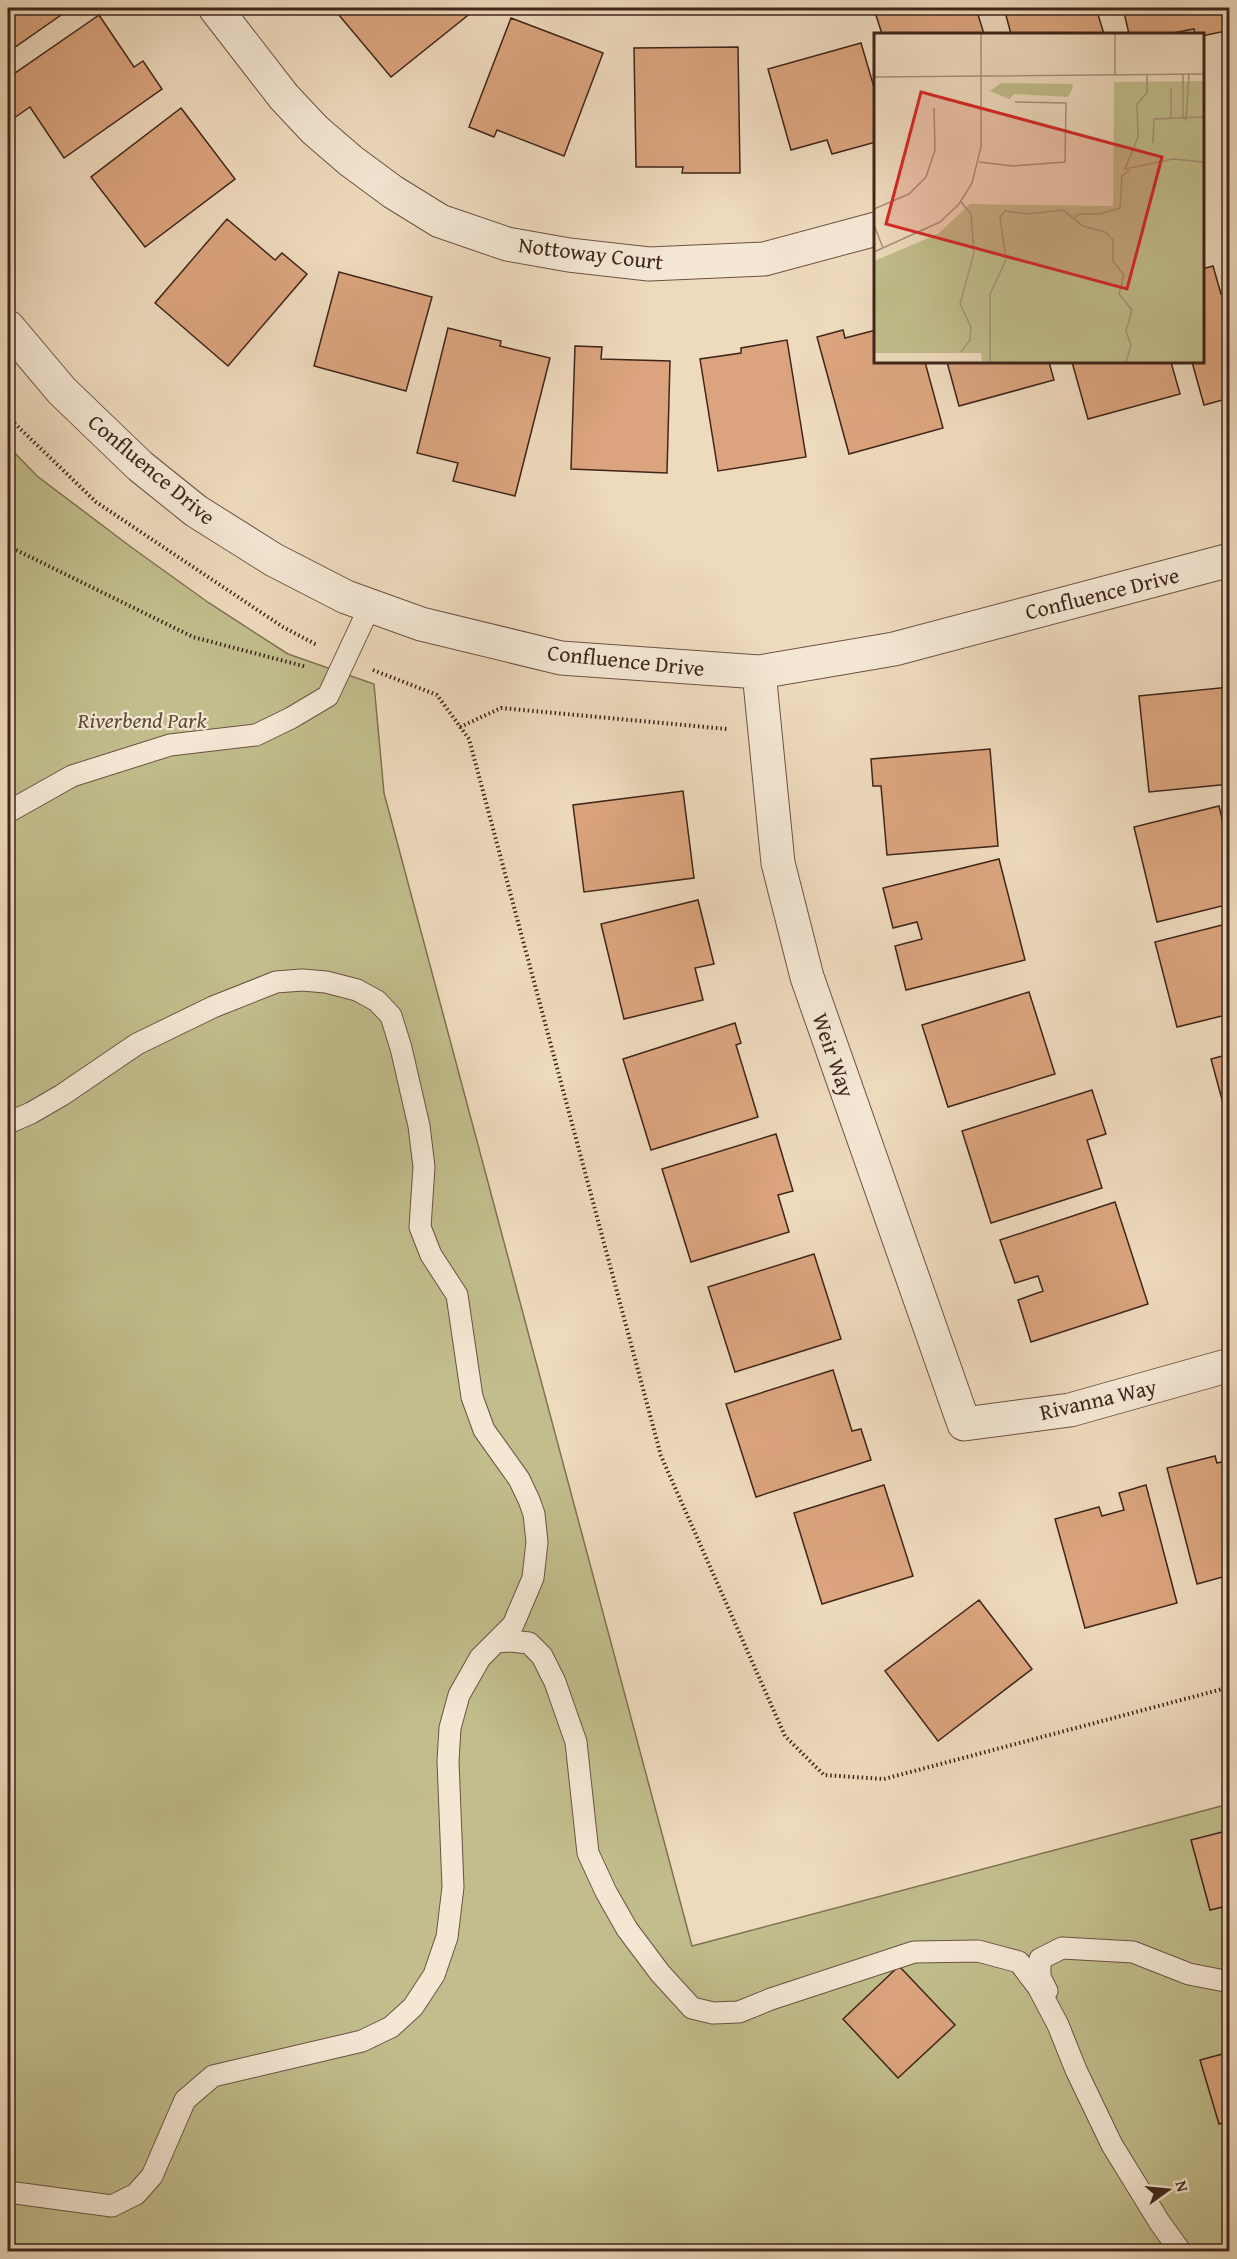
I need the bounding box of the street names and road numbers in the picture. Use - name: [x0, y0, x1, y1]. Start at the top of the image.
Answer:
- street label: Nottoway Court: [517, 228, 665, 278]
- street label: Confluence Drive: [81, 406, 223, 532]
- street label: Confluence Drive: [1022, 558, 1182, 628]
- street label: Confluence Drive: [546, 636, 706, 684]
- street label: Weir Way: [805, 1008, 863, 1102]
- street label: Rivanna Way: [1036, 1370, 1160, 1428]

